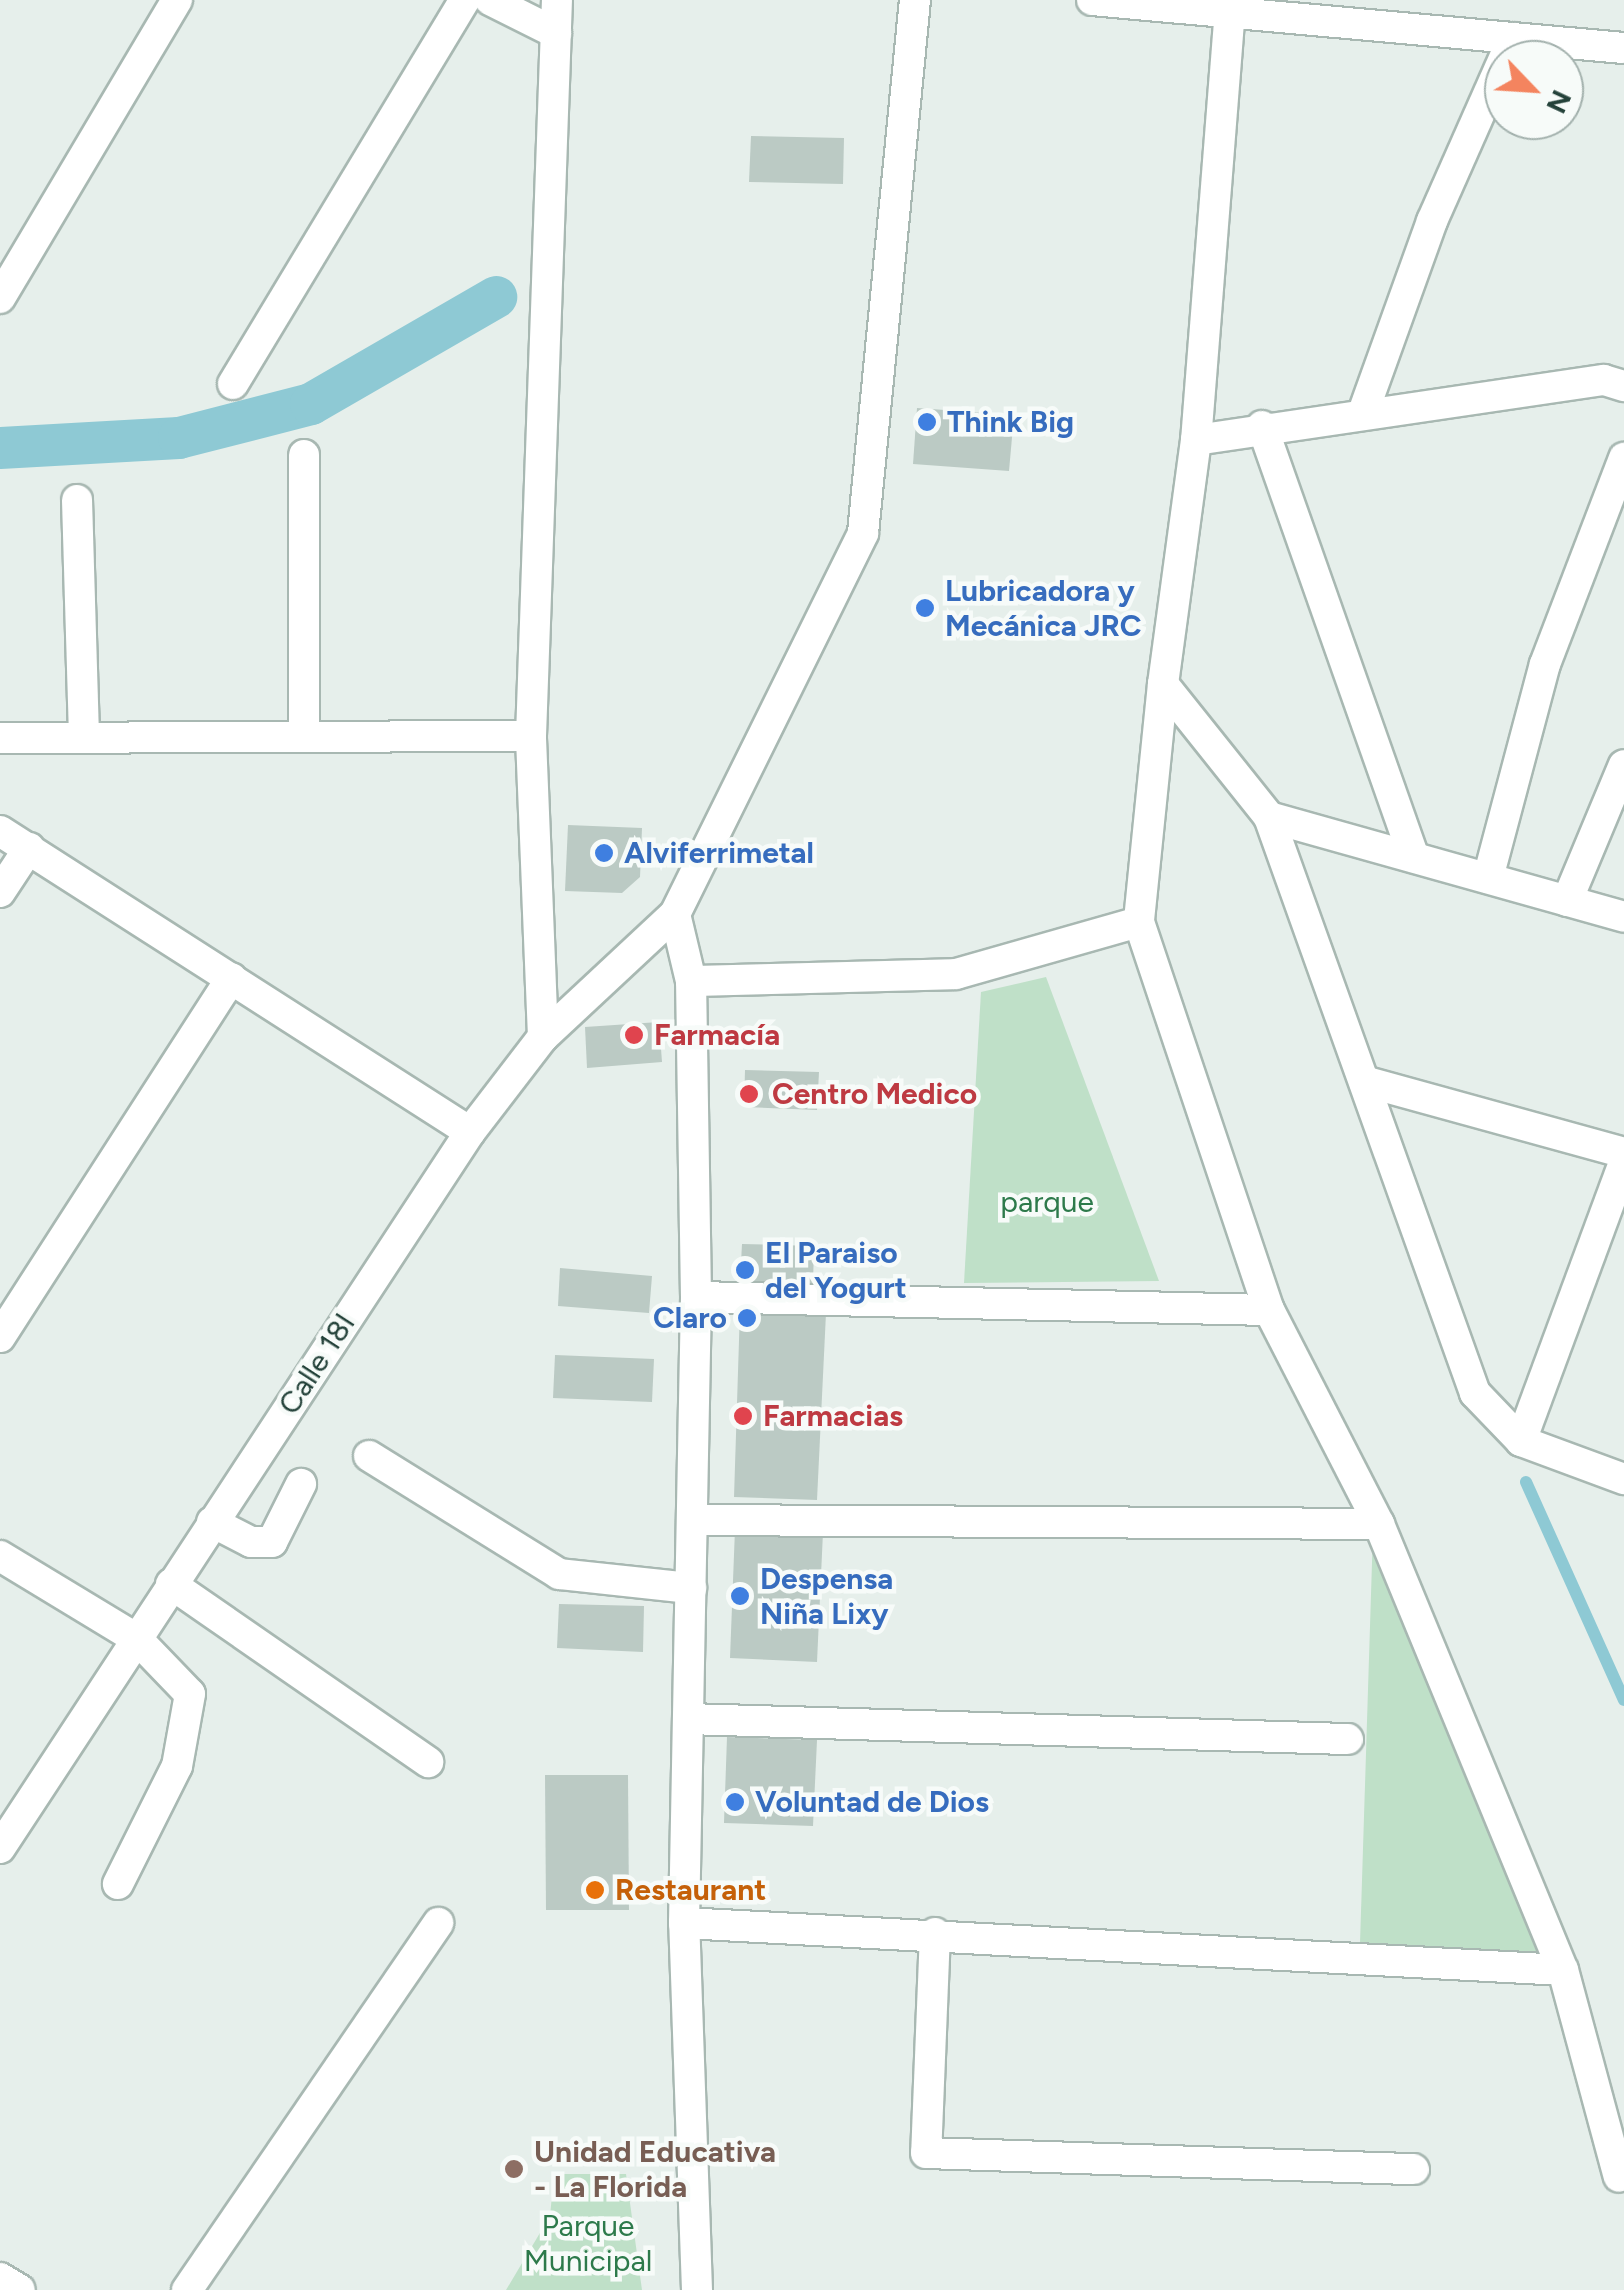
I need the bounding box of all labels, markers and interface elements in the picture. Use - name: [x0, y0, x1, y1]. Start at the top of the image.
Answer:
- north arrow: [1484, 40, 1584, 140]
- text: N: [1539, 85, 1579, 119]
- place label: Think Big: [947, 404, 1074, 440]
- marker: Think Big: [916, 411, 938, 433]
- place label: Lubricadora y Mecánica JRC: [945, 573, 1142, 644]
- marker: Lubricadora y Mecánica JRC: [914, 597, 936, 619]
- place label: Alviferrimetal: [624, 835, 814, 871]
- marker: Alviferrimetal: [593, 842, 615, 864]
- place label: Farmacía: [654, 1017, 780, 1053]
- marker: Farmacía: [623, 1024, 645, 1046]
- place label: Centro Medico: [772, 1076, 977, 1112]
- marker: Centro Medico: [736, 1081, 762, 1107]
- park label: parque: [1000, 1184, 1094, 1220]
- place label: El Paraiso del Yogurt: [765, 1235, 907, 1306]
- marker: El Paraiso del Yogurt: [734, 1259, 756, 1281]
- place label: Claro: [653, 1300, 727, 1336]
- street label: Calle 18I: [271, 1307, 363, 1421]
- marker: Claro: [736, 1307, 758, 1329]
- place label: Farmacias: [763, 1398, 903, 1434]
- marker: Farmacias: [732, 1405, 754, 1427]
- place label: Despensa Niña Lixy: [760, 1561, 893, 1632]
- marker: Despensa Niña Lixy: [729, 1585, 751, 1607]
- place label: Voluntad de Dios: [755, 1784, 989, 1820]
- marker: Voluntad de Dios: [724, 1791, 746, 1813]
- place label: Restaurant: [615, 1872, 766, 1908]
- marker: Restaurant: [584, 1879, 606, 1901]
- place label: Unidad Educativa - La Florida: [534, 2134, 776, 2204]
- marker: Unidad Educativa - La Florida: [503, 2158, 525, 2180]
- park label: Parque Municipal: [524, 2208, 652, 2278]

